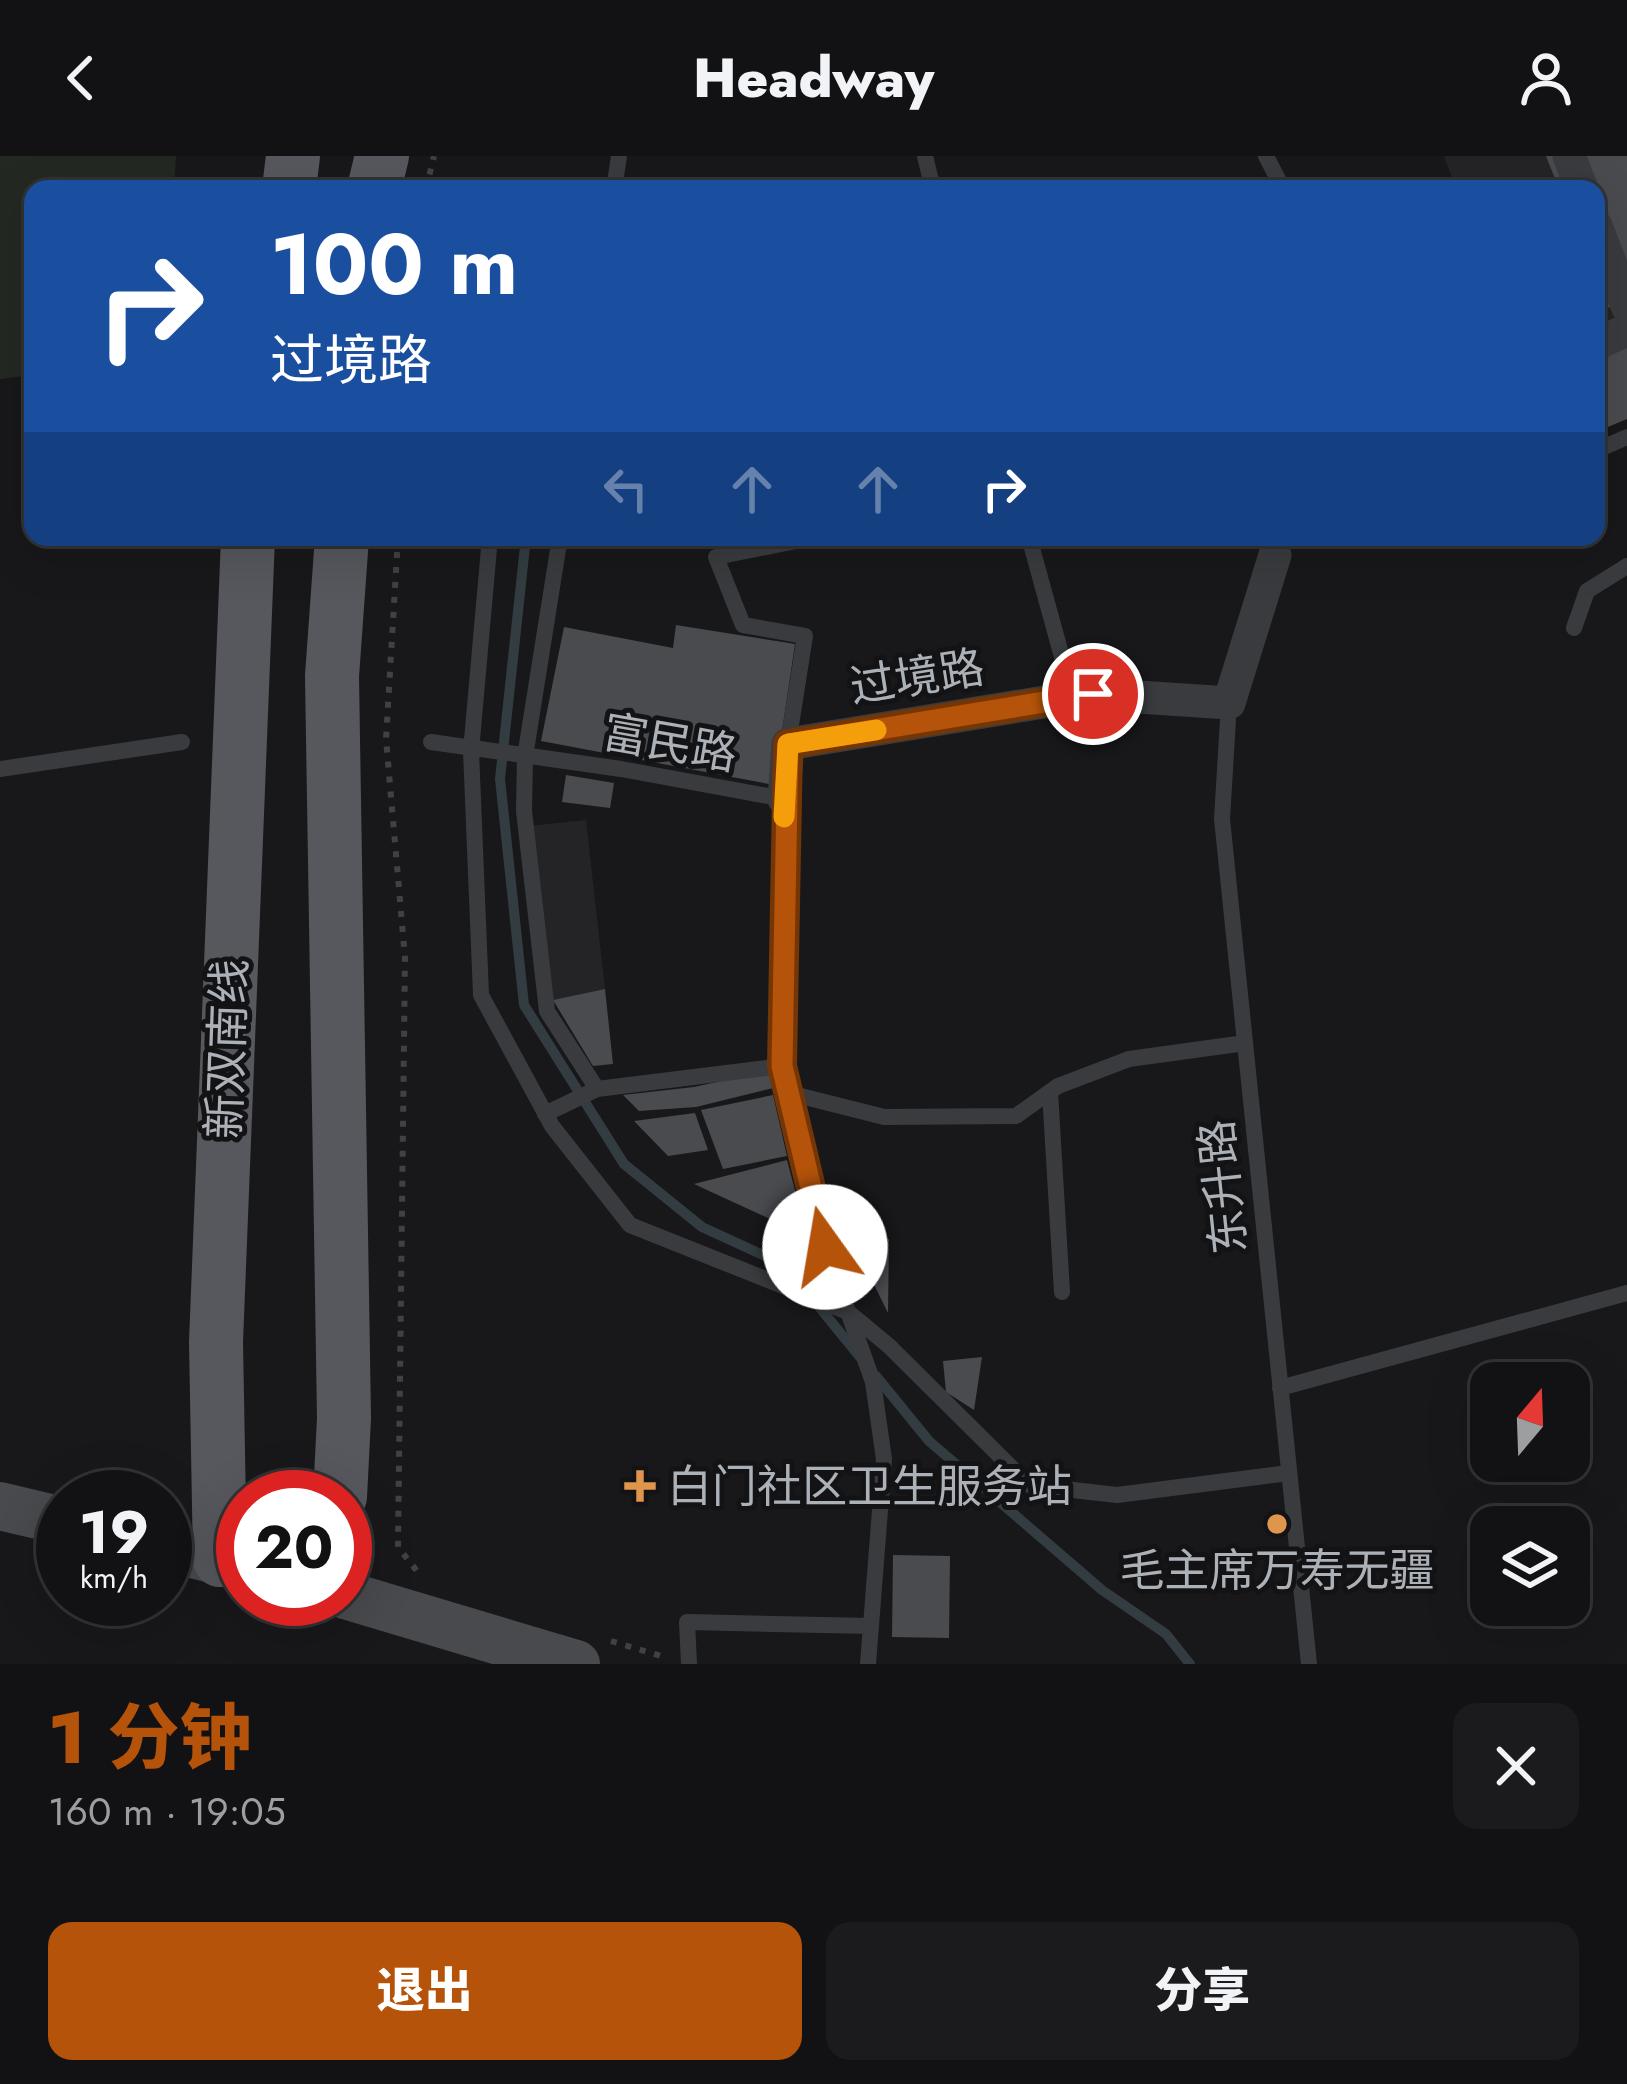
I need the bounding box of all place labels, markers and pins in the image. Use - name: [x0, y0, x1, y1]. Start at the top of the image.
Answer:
- pin: [1042, 643, 1144, 745]
- place label: 白门社区卫生服务站: [667, 1454, 1072, 1519]
- marker: 白门社区卫生服务站: [624, 1470, 656, 1502]
- marker: 毛主席万寿无疆: [1264, 1511, 1290, 1537]
- place label: 毛主席万寿无疆: [1119, 1538, 1435, 1603]

